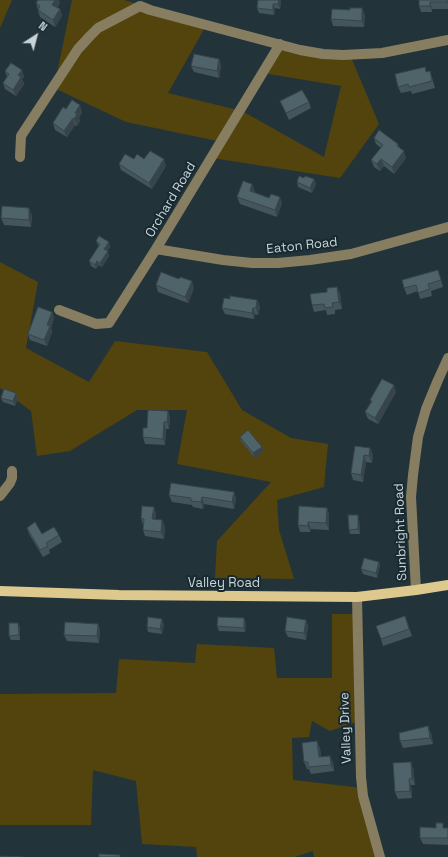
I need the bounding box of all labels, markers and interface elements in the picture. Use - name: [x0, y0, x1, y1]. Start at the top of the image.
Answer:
- north arrow: [16, 16, 56, 56]
- text: N: [36, 18, 50, 34]
- street label: Orchard Road: [142, 160, 200, 240]
- street label: Eaton Road: [266, 235, 338, 257]
- street label: Sunbright Road: [391, 483, 411, 581]
- street label: Valley Road: [188, 575, 260, 591]
- street label: Valley Drive: [337, 692, 355, 764]

